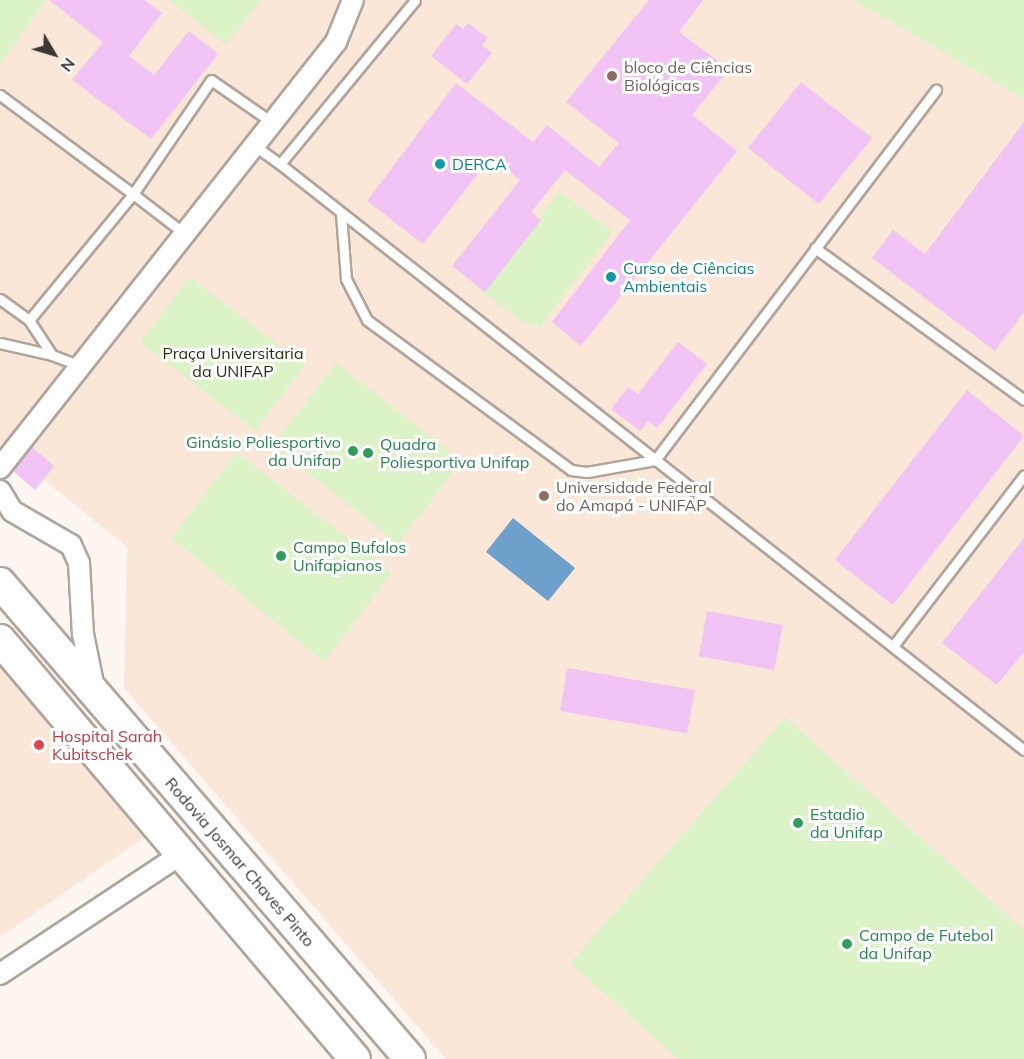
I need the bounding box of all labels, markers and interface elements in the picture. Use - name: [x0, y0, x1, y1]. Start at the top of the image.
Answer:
- north arrow: [24, 24, 84, 84]
- text: N: [57, 54, 80, 76]
- place label: bloco de Ciências Biológicas: [624, 57, 752, 95]
- marker: bloco de Ciências Biológicas: [605, 69, 619, 83]
- place label: DERCA: [452, 154, 507, 174]
- marker: DERCA: [433, 157, 447, 171]
- place label: Curso de Ciências Ambientais: [623, 258, 755, 296]
- marker: Curso de Ciências Ambientais: [604, 270, 618, 284]
- park label: Praça Universitaria da UNIFAP: [162, 343, 304, 381]
- place label: Ginásio Poliesportivo da Unifap: [186, 432, 341, 470]
- place label: Quadra Poliesportiva Unifap: [380, 434, 529, 472]
- marker: Ginásio Poliesportivo da Unifap: [346, 444, 360, 458]
- marker: Quadra Poliesportiva Unifap: [361, 446, 375, 460]
- place label: Universidade Federal do Amapá - UNIFAP: [556, 477, 712, 515]
- marker: Universidade Federal do Amapá - UNIFAP: [537, 489, 551, 503]
- place label: Campo Bufalos Unifapianos: [293, 537, 406, 575]
- marker: Campo Bufalos Unifapianos: [274, 549, 288, 563]
- place label: Hospital Sarah Kubitschek: [52, 726, 162, 764]
- marker: Hospital Sarah Kubitschek: [30, 736, 48, 754]
- street label: Rodovia Josmar Chaves Pinto: [161, 773, 319, 951]
- place label: Estadio da Unifap: [810, 804, 883, 842]
- marker: Estadio da Unifap: [791, 816, 805, 830]
- place label: Campo de Futebol da Unifap: [859, 925, 994, 963]
- marker: Campo de Futebol da Unifap: [840, 937, 854, 951]

